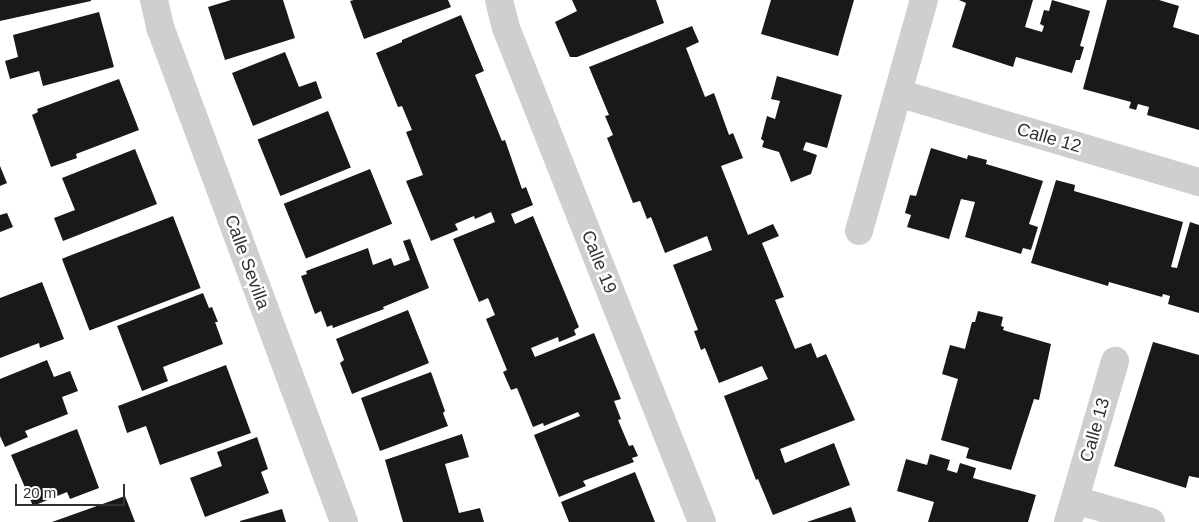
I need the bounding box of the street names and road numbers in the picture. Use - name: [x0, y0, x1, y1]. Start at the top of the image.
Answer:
- street label: Calle 12: [1014, 119, 1084, 157]
- street label: Calle Sevilla: [220, 212, 274, 312]
- street label: Calle 19: [577, 227, 621, 297]
- street label: Calle 13: [1076, 395, 1114, 465]

